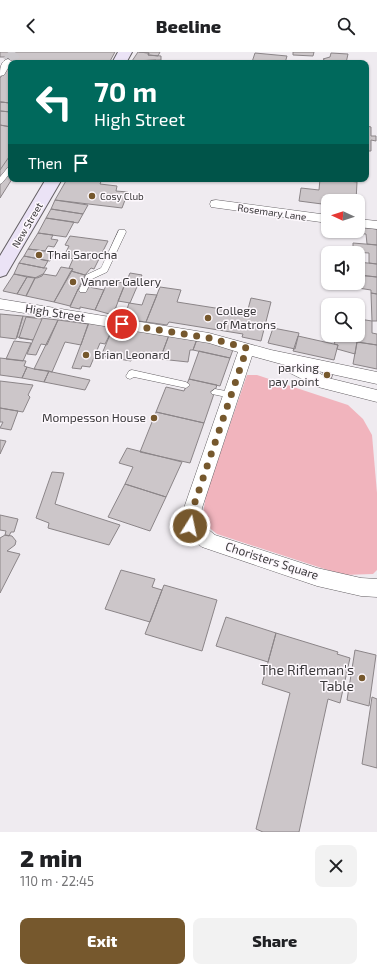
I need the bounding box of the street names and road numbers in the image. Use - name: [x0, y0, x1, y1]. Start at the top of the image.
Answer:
- street label: New Street: [9, 200, 45, 250]
- street label: Rosemary Lane: [237, 201, 307, 223]
- street label: High Street: [24, 300, 87, 324]
- street label: Choristers Square: [224, 538, 321, 582]

